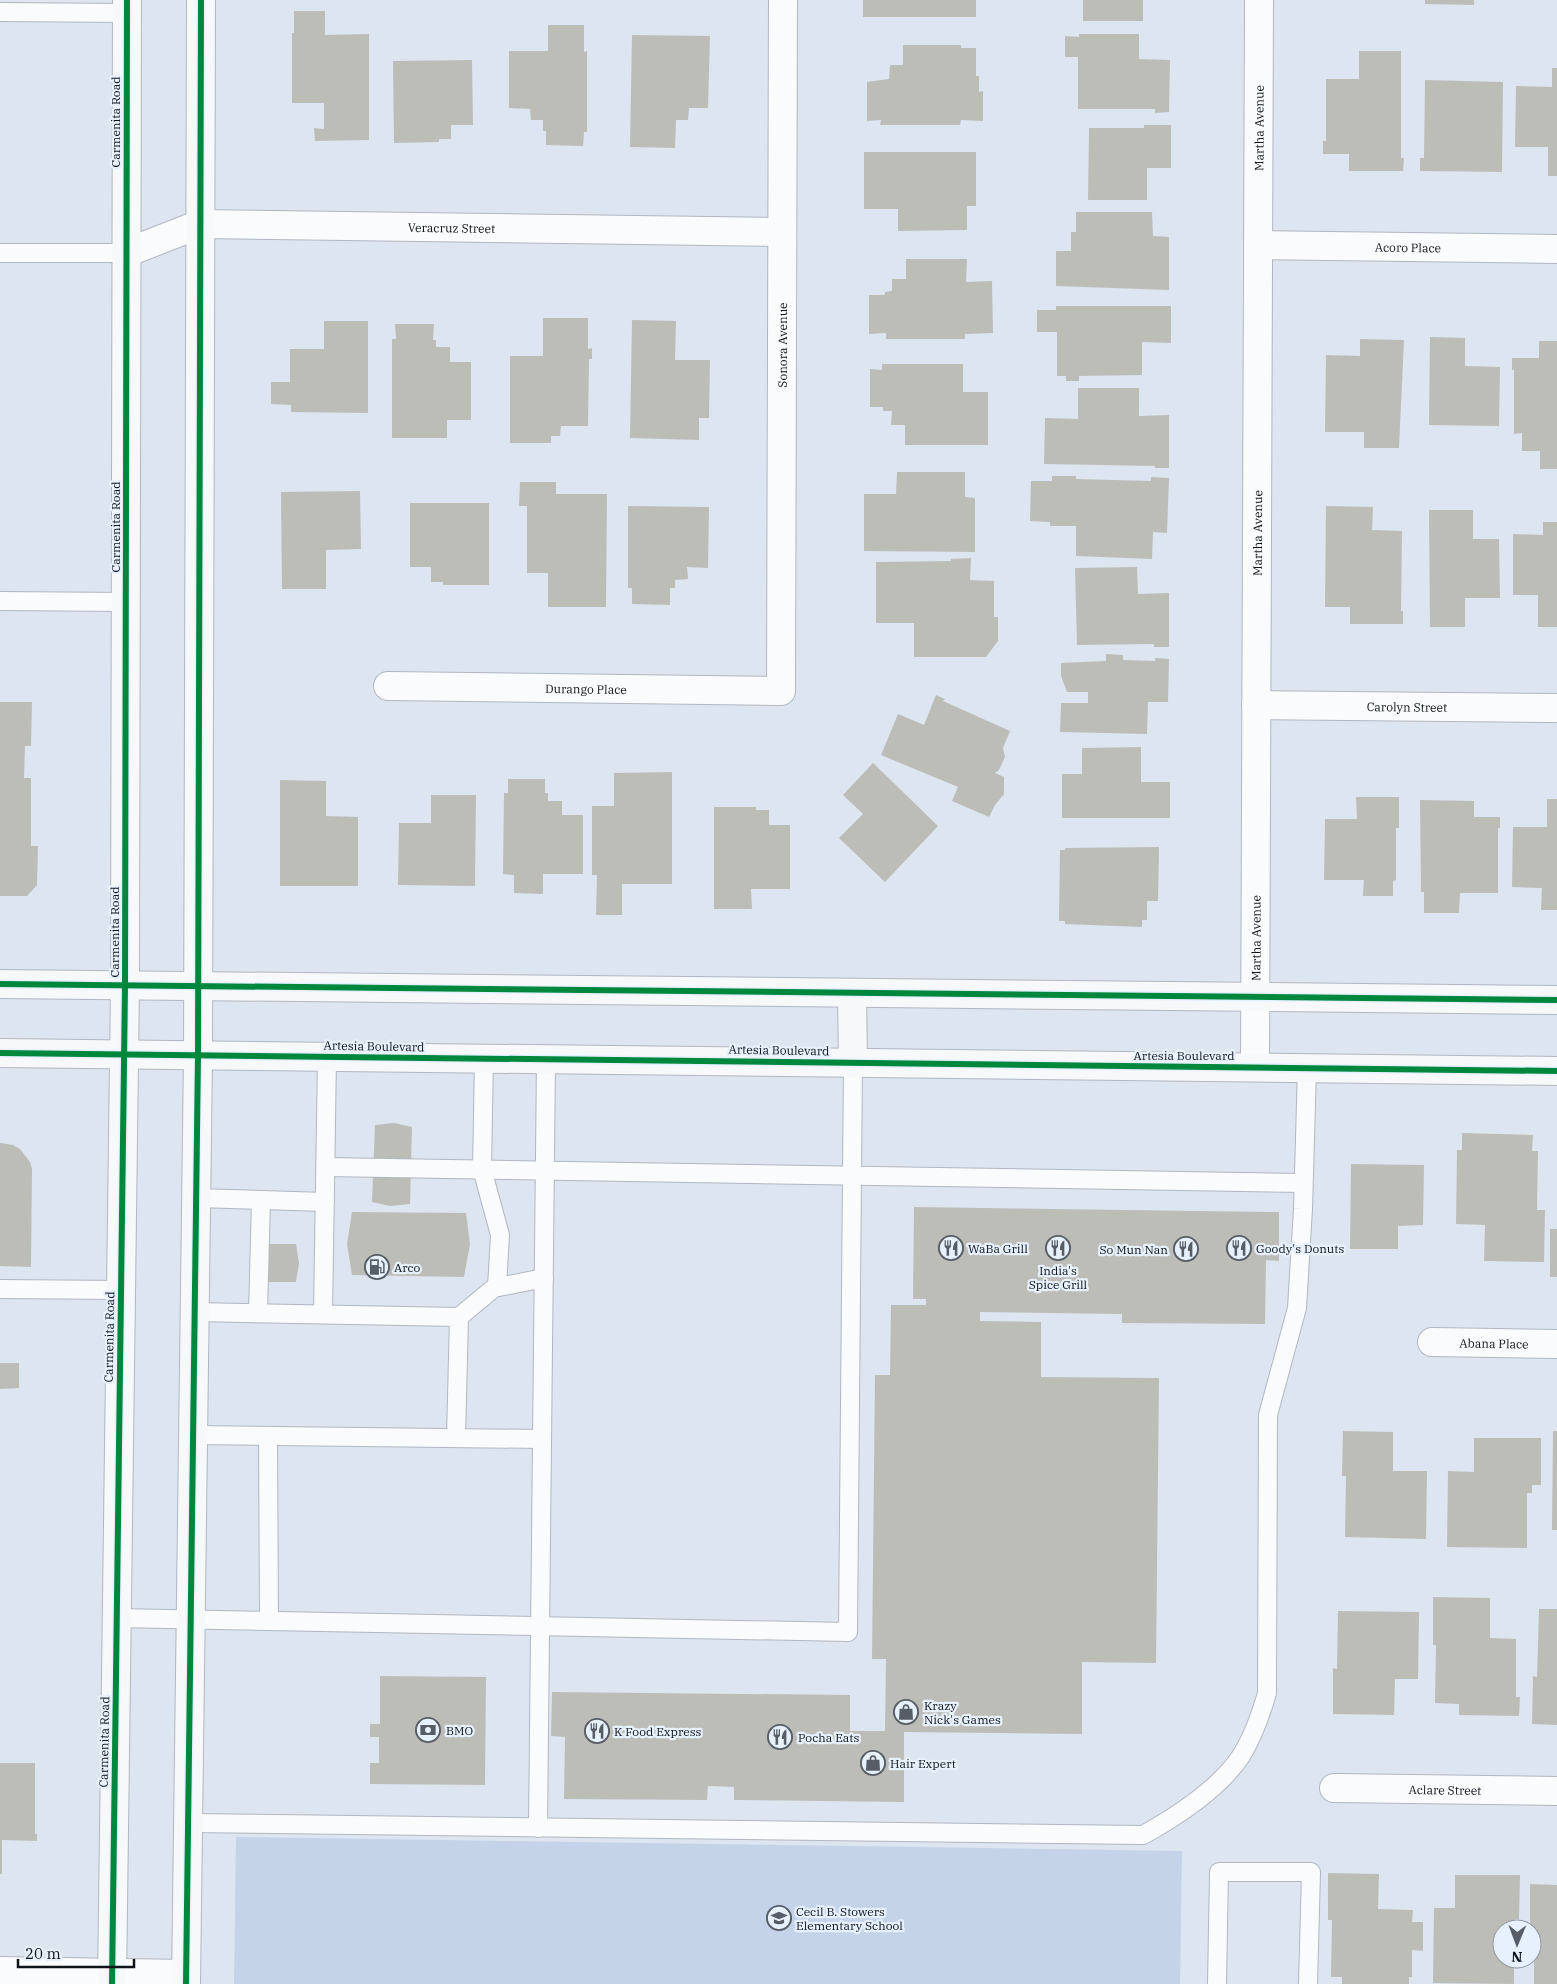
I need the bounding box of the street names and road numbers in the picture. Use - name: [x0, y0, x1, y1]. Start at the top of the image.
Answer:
- street label: Carmenita Road: [108, 76, 123, 168]
- street label: Martha Avenue: [1251, 85, 1266, 171]
- street label: Veracruz Street: [408, 219, 495, 236]
- street label: Acoro Place: [1375, 239, 1441, 255]
- street label: Sonora Avenue: [774, 302, 790, 388]
- street label: Carmenita Road: [108, 481, 123, 573]
- street label: Martha Avenue: [1249, 490, 1265, 576]
- street label: Durango Place: [545, 680, 627, 697]
- street label: Carolyn Street: [1367, 699, 1447, 714]
- street label: Carmenita Road: [107, 886, 122, 978]
- street label: Martha Avenue: [1248, 895, 1263, 981]
- street label: Artesia Boulevard: [323, 1038, 425, 1054]
- street label: Artesia Boulevard: [728, 1042, 830, 1058]
- street label: Artesia Boulevard: [1134, 1048, 1235, 1063]
- street label: Carmenita Road: [101, 1291, 117, 1383]
- street label: Abana Place: [1459, 1335, 1529, 1351]
- street label: Carmenita Road: [96, 1696, 112, 1788]
- street label: Aclare Street: [1408, 1782, 1482, 1797]

